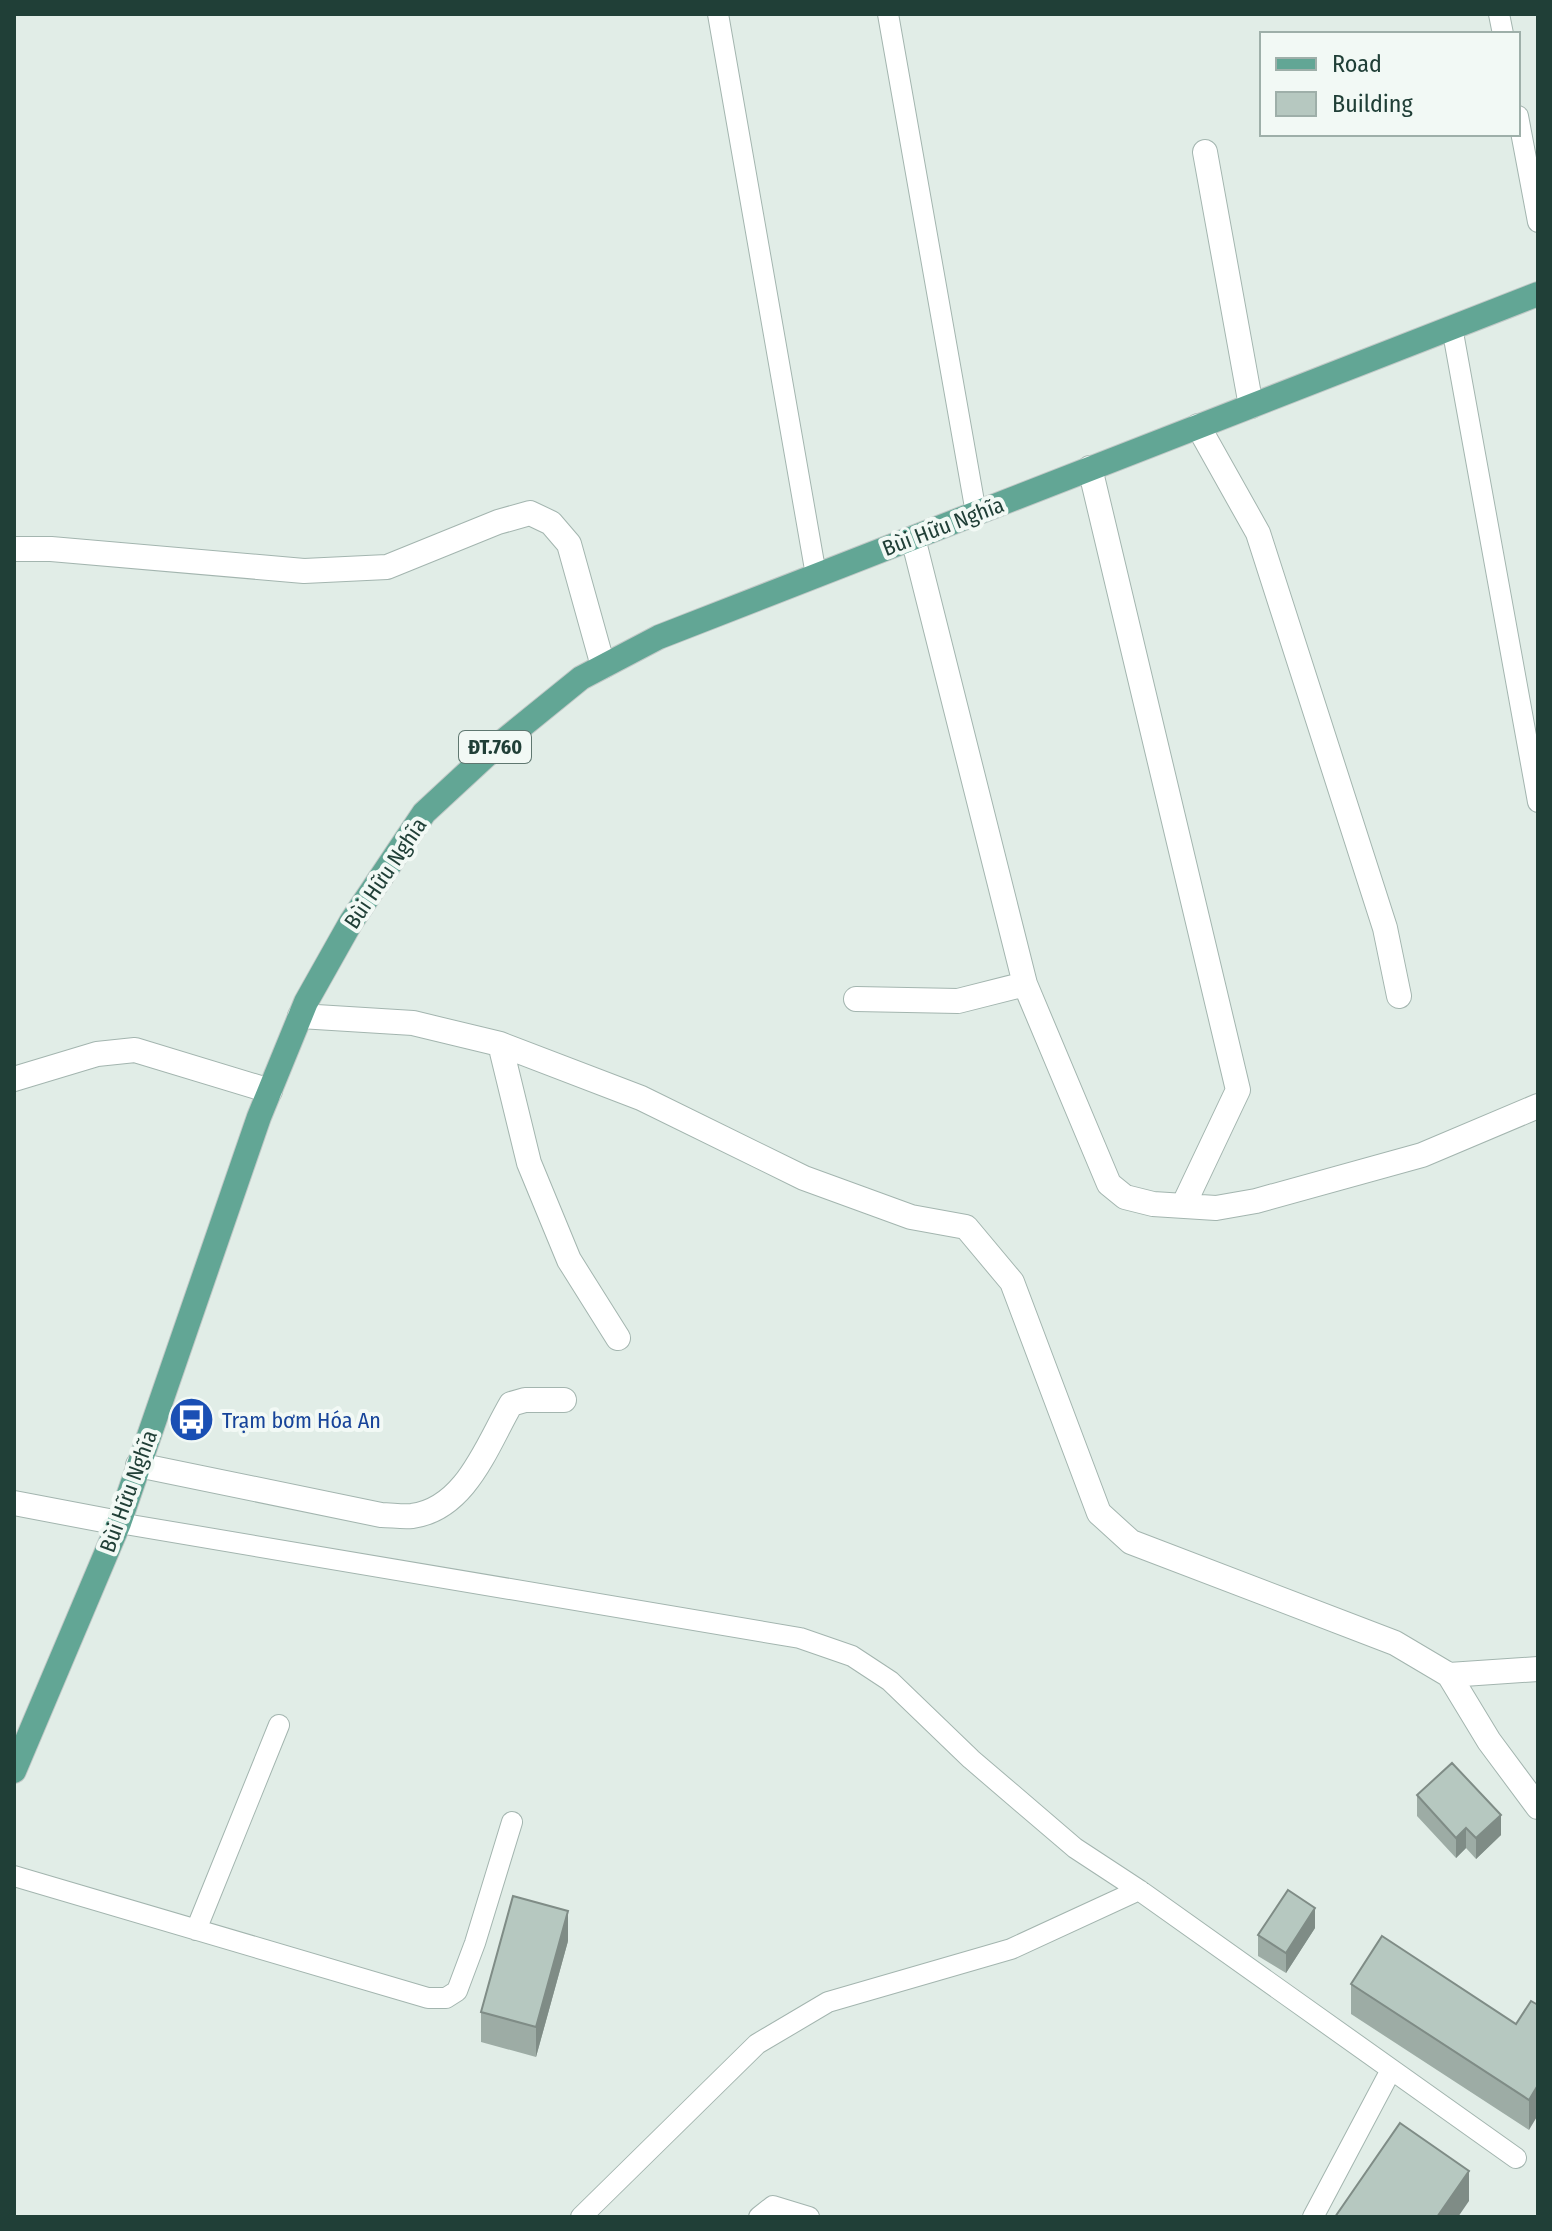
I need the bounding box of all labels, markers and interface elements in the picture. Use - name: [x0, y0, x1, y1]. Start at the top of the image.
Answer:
- legend: [1260, 32, 1520, 136]
- text: Road: [1332, 50, 1382, 78]
- text: Building: [1332, 90, 1414, 118]
- street label: Bùi Hữu Nghĩa: [879, 491, 1008, 562]
- road number: ĐT.760: [459, 731, 531, 763]
- street label: Bùi Hữu Nghĩa: [338, 813, 432, 934]
- bus stop icon: Trạm bơm Hóa An: [167, 1396, 215, 1444]
- place label: Trạm bơm Hóa An: [222, 1407, 381, 1434]
- street label: Bùi Hữu Nghĩa: [94, 1426, 163, 1556]

